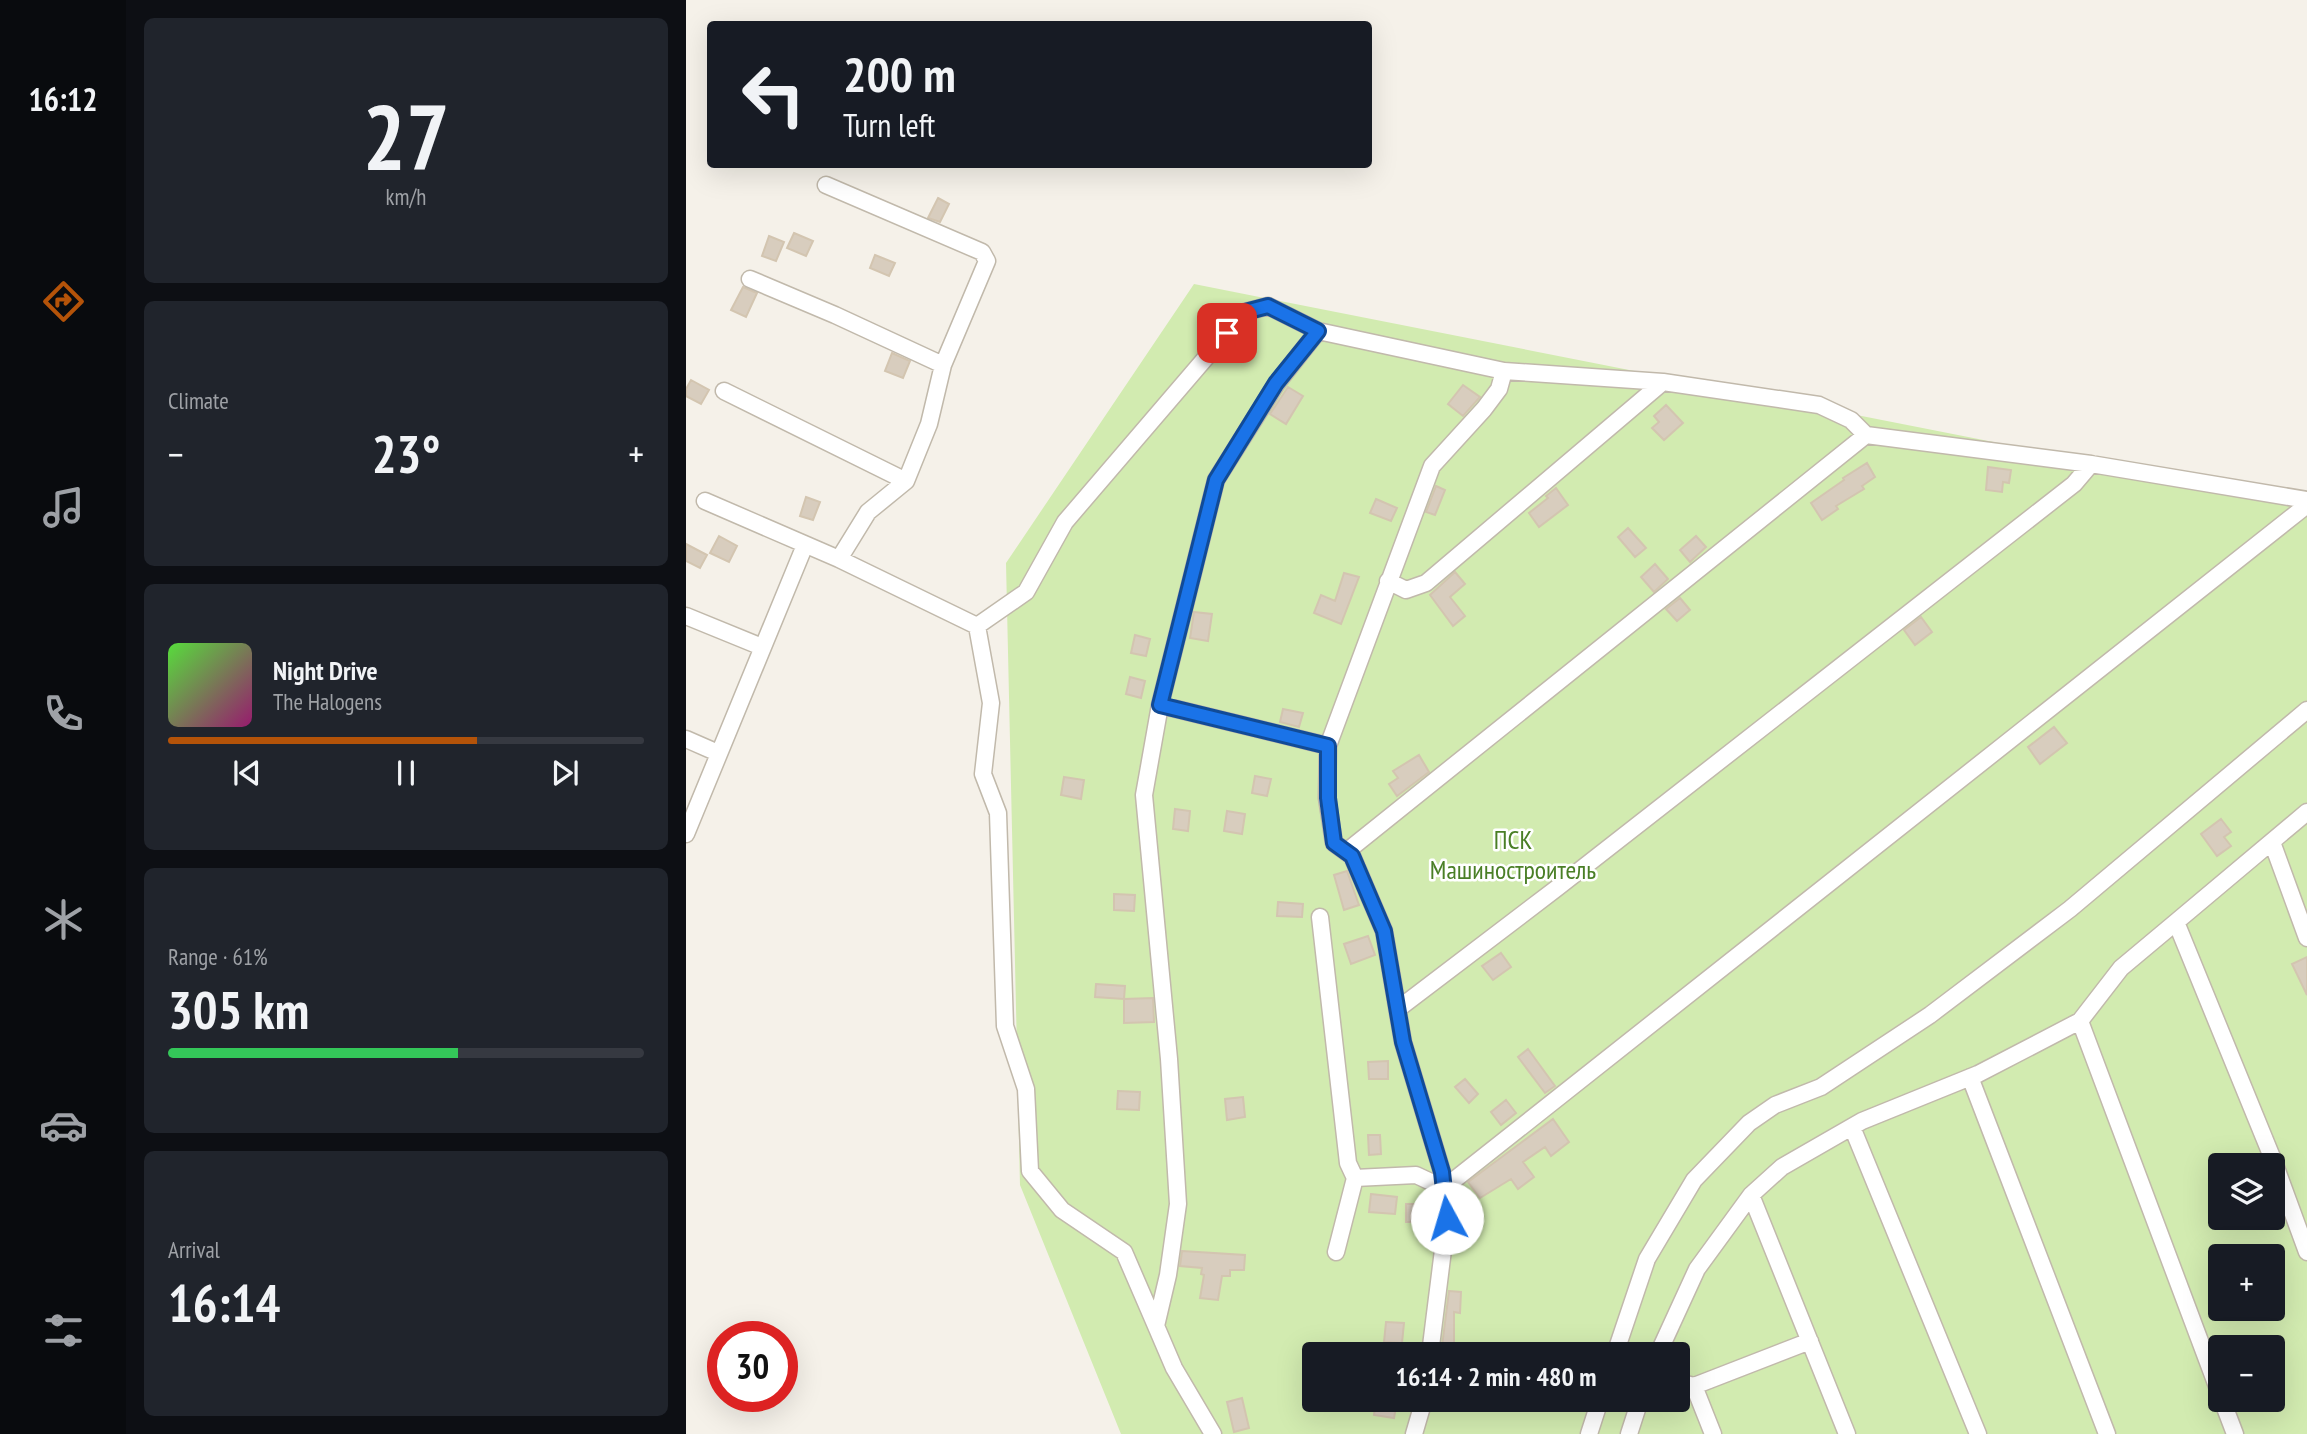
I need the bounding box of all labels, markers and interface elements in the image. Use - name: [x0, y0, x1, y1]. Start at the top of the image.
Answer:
- text: 200 m: [843, 42, 956, 106]
- icon: left: [728, 49, 819, 140]
- text: 27: [363, 77, 450, 195]
- text: 16:12: [28, 78, 98, 120]
- text: Turn left: [843, 104, 935, 146]
- text: km/h: [386, 182, 426, 211]
- icon: directions: [39, 277, 88, 326]
- pin: [1197, 303, 1257, 363]
- icon: arrive: [1208, 314, 1246, 352]
- text: Climate: [168, 386, 229, 415]
- text: 23°: [372, 420, 440, 487]
- text: −: [168, 429, 184, 478]
- text: +: [628, 429, 644, 478]
- icon: music: [39, 483, 88, 532]
- text: Night Drive: [273, 654, 378, 687]
- text: The Halogens: [273, 687, 382, 716]
- icon: phone: [39, 689, 88, 738]
- icon: previous: [228, 754, 266, 792]
- icon: pause: [387, 754, 425, 792]
- icon: next: [546, 754, 584, 792]
- park label: ПСК Машиностроитель: [1430, 823, 1596, 886]
- icon: climate: [39, 895, 88, 944]
- text: Range · 61%: [168, 942, 268, 971]
- text: 305 km: [168, 976, 309, 1043]
- icon: car: [39, 1101, 88, 1150]
- map controls: [2208, 1153, 2285, 1412]
- button: layers: [2208, 1153, 2285, 1230]
- position arrow: [1410, 1181, 1484, 1255]
- text: Arrival: [168, 1235, 220, 1264]
- button: +: [2208, 1244, 2285, 1321]
- text: 16:14: [168, 1269, 280, 1336]
- icon: filters: [39, 1306, 88, 1355]
- speed limit sign: 30: [707, 1321, 798, 1412]
- button: −: [2208, 1335, 2285, 1412]
- text: 16:14 · 2 min · 480 m: [1396, 1360, 1596, 1393]

